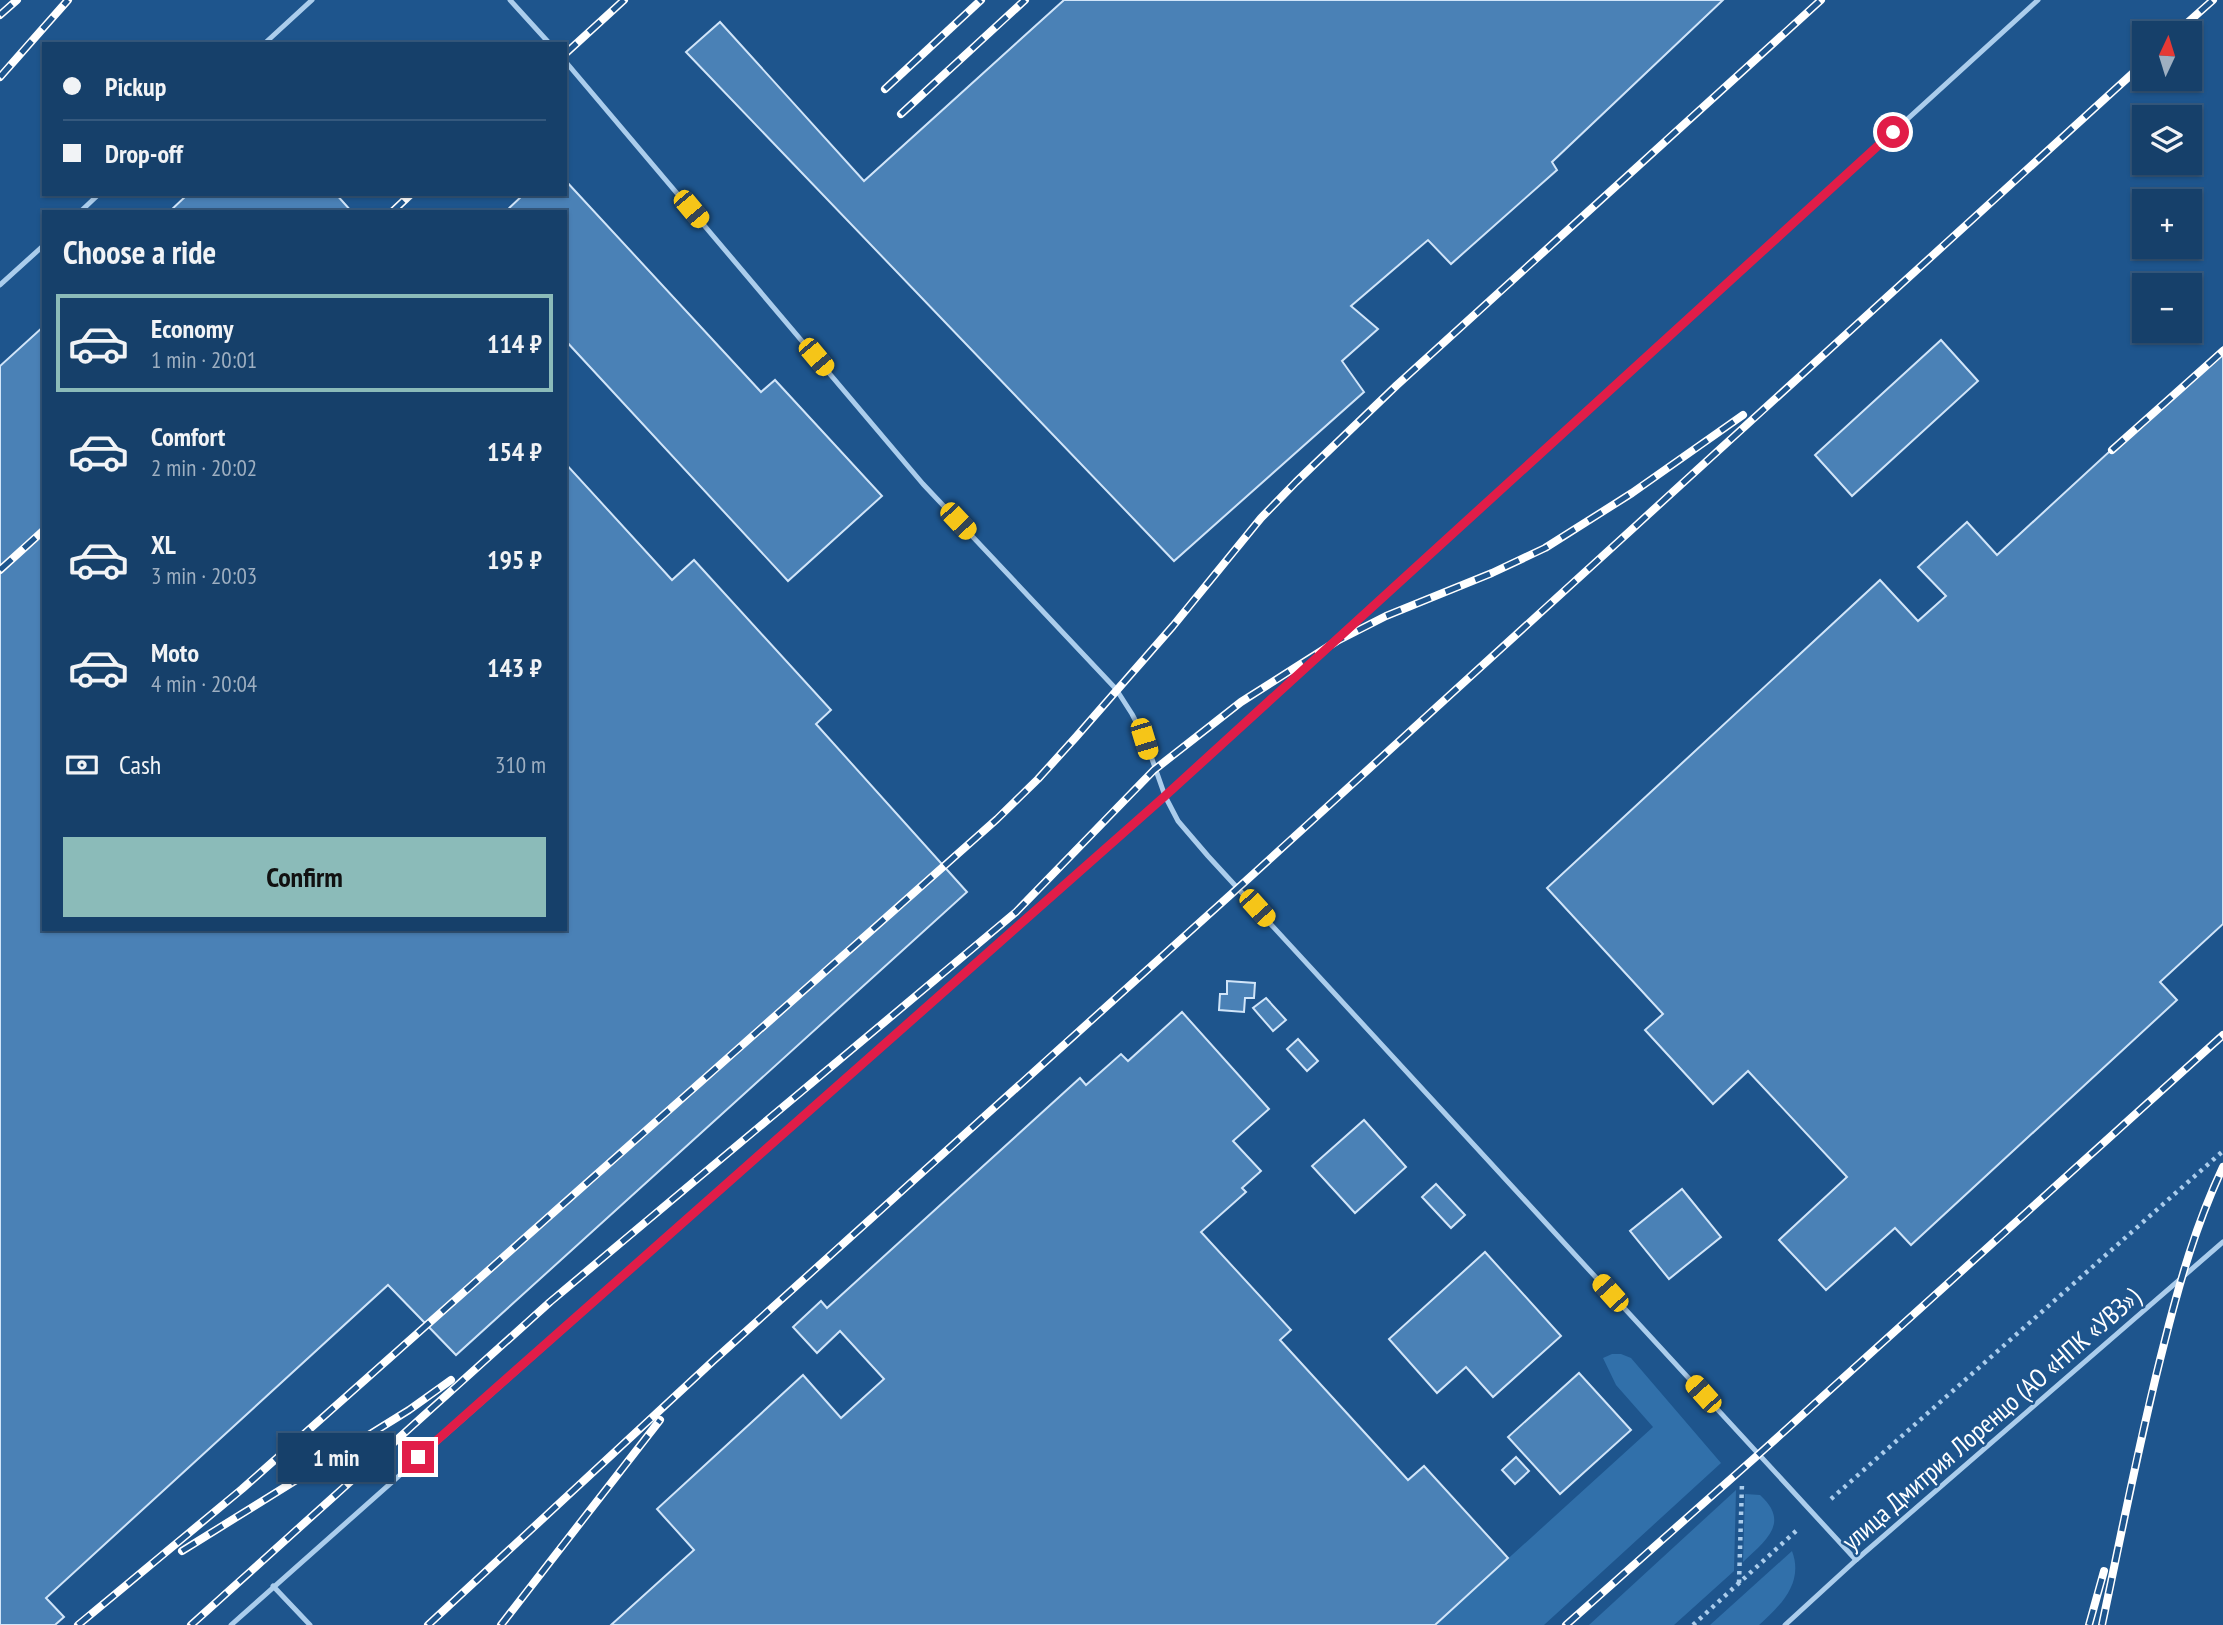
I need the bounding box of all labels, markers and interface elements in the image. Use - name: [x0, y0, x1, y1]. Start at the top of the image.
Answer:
- north arrow: [2132, 21, 2202, 91]
- map controls: [2132, 21, 2202, 343]
- text: Pickup: [105, 70, 166, 103]
- button: layers: [2132, 105, 2202, 175]
- route start: [1877, 116, 1909, 148]
- text: Drop-off: [105, 137, 183, 170]
- car: [670, 186, 713, 232]
- button: +: [2132, 189, 2202, 259]
- text: Choose a ride: [63, 231, 216, 273]
- button: −: [2132, 273, 2202, 343]
- icon: car: [67, 312, 130, 375]
- text: Economy: [151, 312, 233, 345]
- text: 114 ₽: [487, 327, 542, 360]
- car: [795, 334, 838, 380]
- text: 1 min · 20:01: [151, 345, 257, 374]
- icon: car: [67, 420, 130, 483]
- text: Comfort: [151, 420, 225, 453]
- text: 154 ₽: [487, 435, 542, 468]
- text: 2 min · 20:02: [151, 453, 257, 482]
- car: [936, 498, 981, 544]
- icon: car: [67, 528, 130, 591]
- text: XL: [151, 528, 176, 561]
- text: 195 ₽: [487, 543, 542, 576]
- text: 3 min · 20:03: [151, 561, 257, 590]
- icon: car: [67, 636, 130, 699]
- text: Moto: [151, 636, 199, 669]
- text: 143 ₽: [487, 651, 542, 684]
- text: 4 min · 20:04: [151, 669, 257, 698]
- car: [1128, 716, 1161, 762]
- icon: cash: [63, 746, 101, 784]
- text: Cash: [119, 748, 161, 781]
- text: 310 m: [495, 750, 546, 779]
- button: Confirm: [63, 837, 546, 917]
- car: [1236, 885, 1279, 931]
- car: [1589, 1270, 1632, 1316]
- street label: улица Дмитрия Лоренцо (АО «НПК «УВЗ»): [1835, 1280, 2147, 1557]
- car: [1682, 1371, 1725, 1417]
- callout: 1 min: [278, 1432, 394, 1482]
- route end: [402, 1441, 434, 1473]
- text: 1 min: [313, 1443, 359, 1472]

